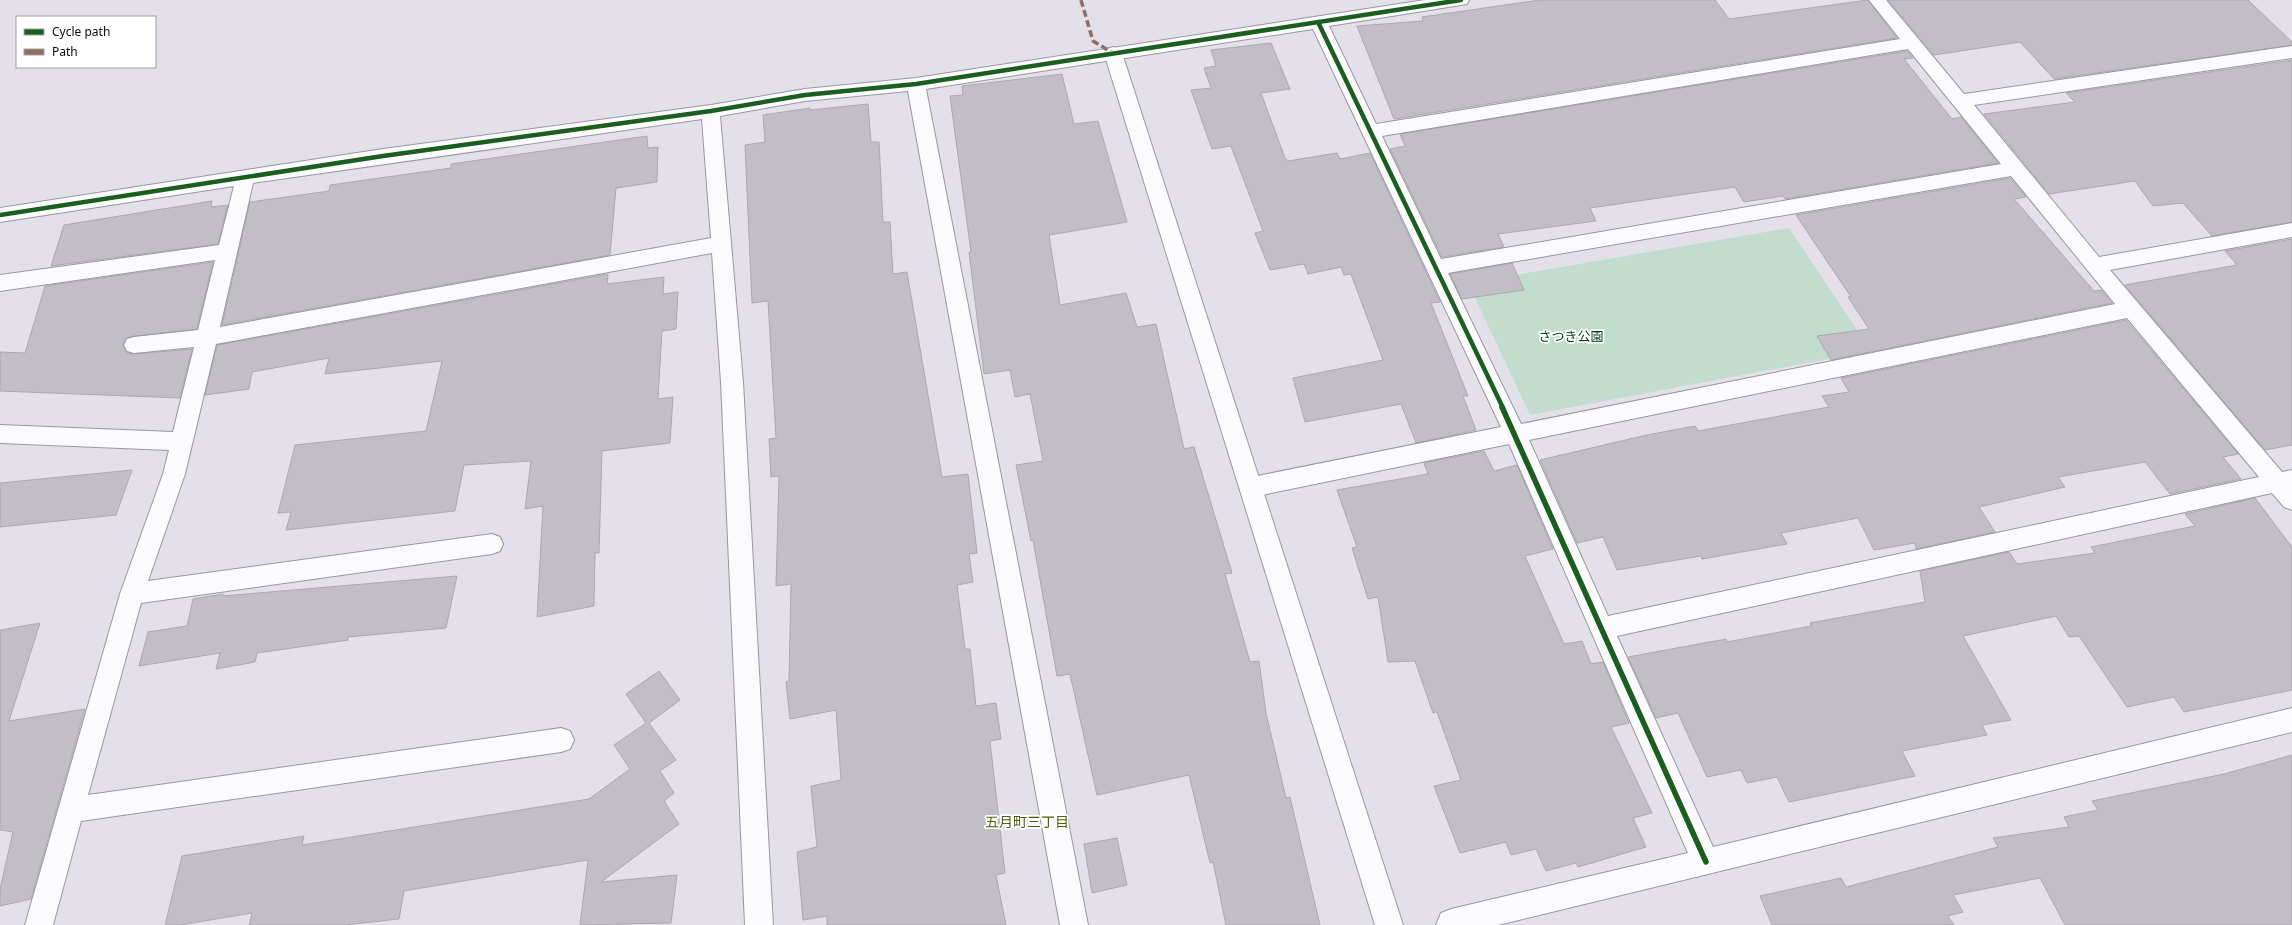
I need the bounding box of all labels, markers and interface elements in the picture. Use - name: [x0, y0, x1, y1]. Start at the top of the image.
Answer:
- legend: [16, 16, 156, 68]
- text: Cycle path: [52, 23, 110, 40]
- text: Path: [52, 43, 78, 60]
- park label: さつき公園: [1538, 327, 1604, 345]
- district label: 五月町三丁目: [985, 812, 1069, 831]

